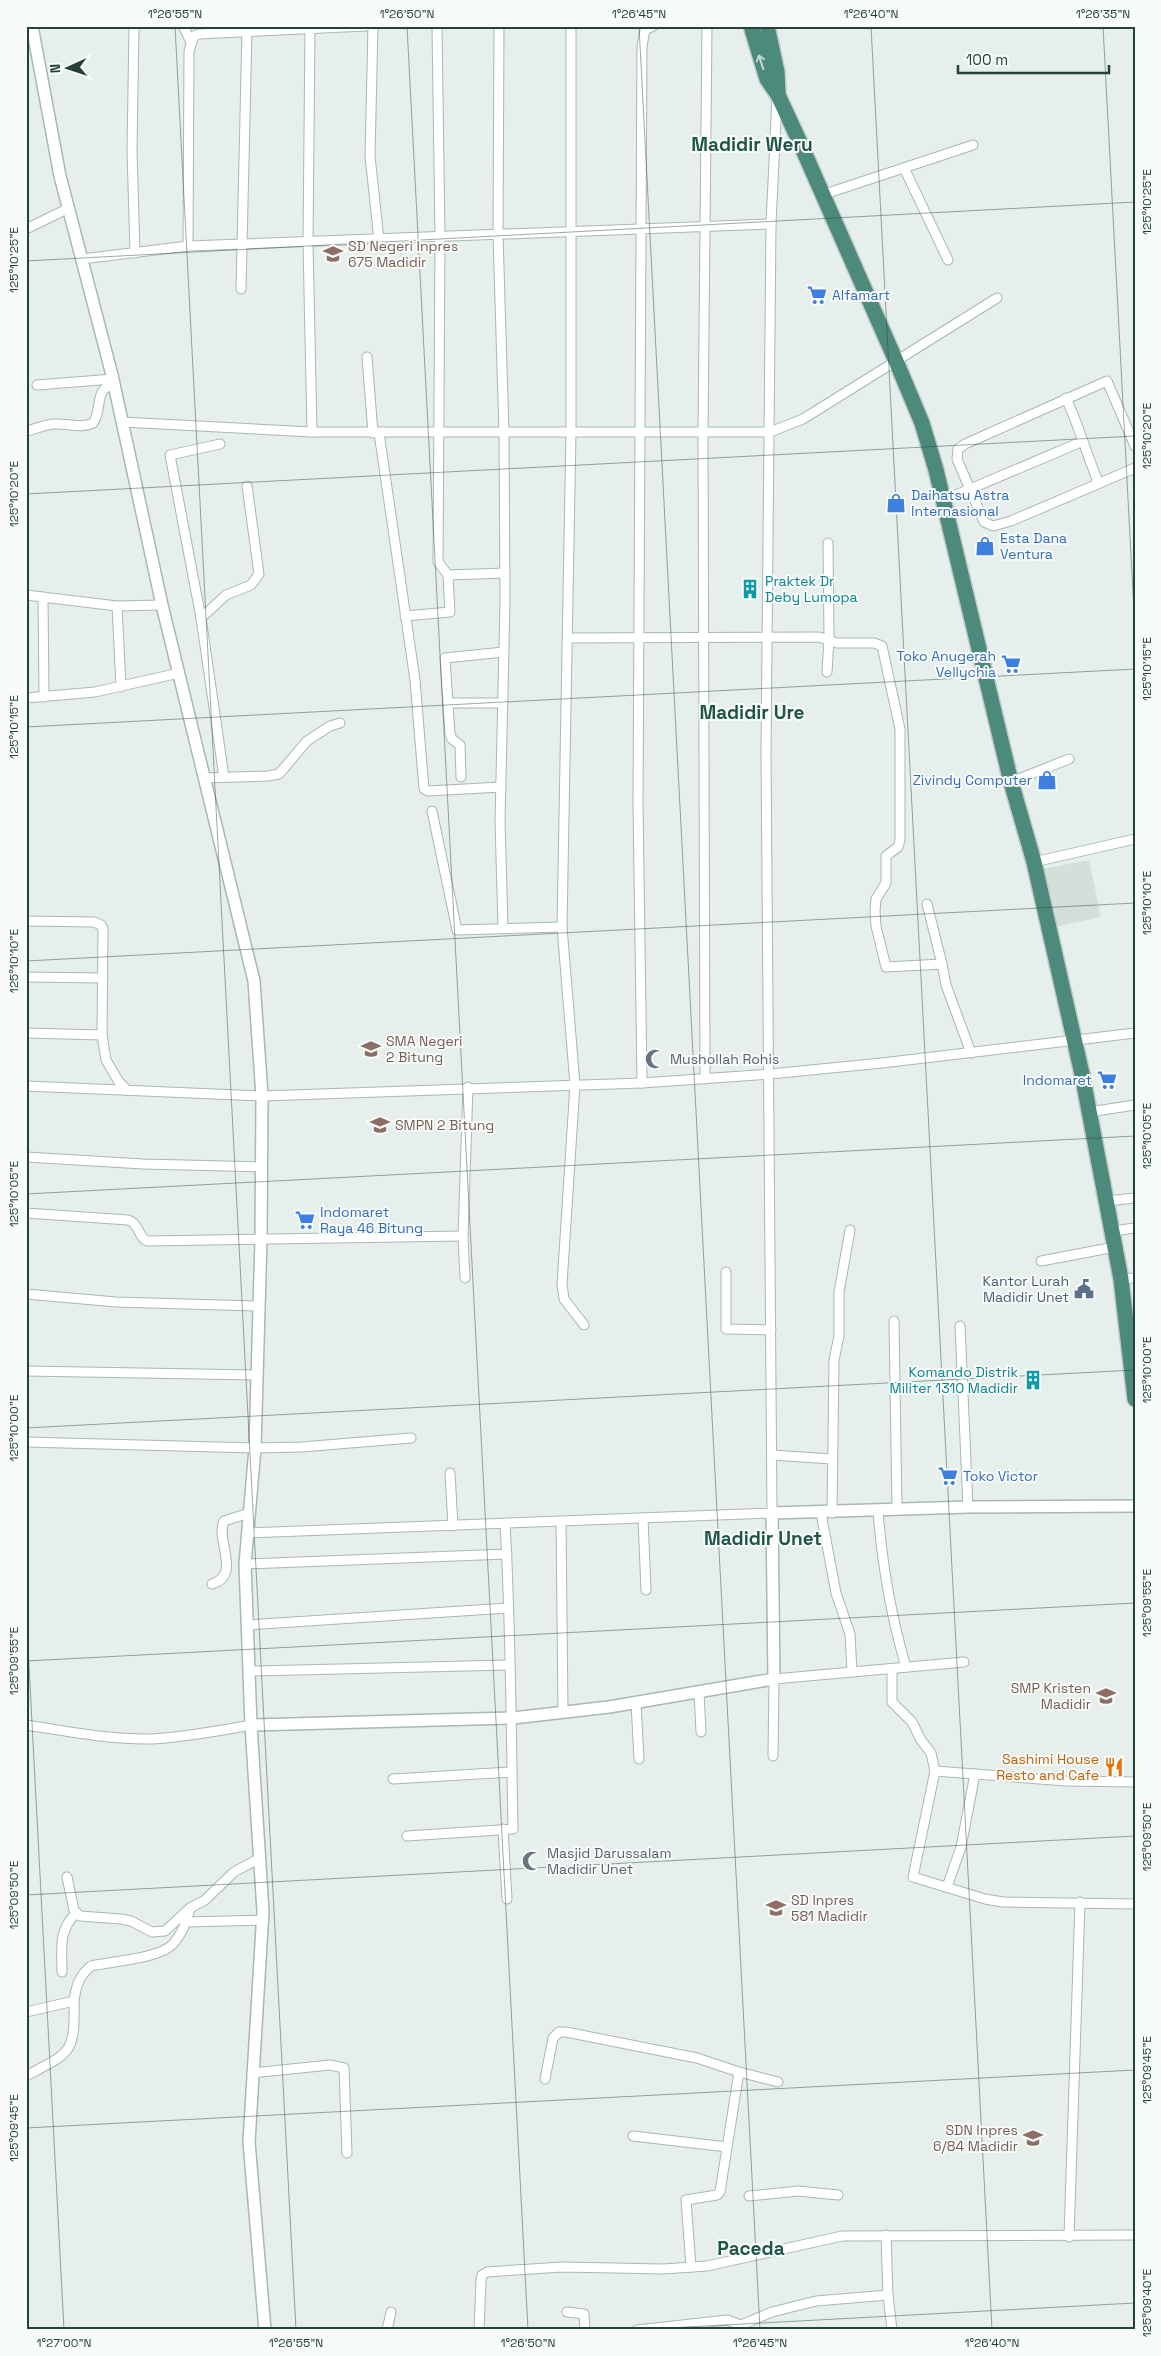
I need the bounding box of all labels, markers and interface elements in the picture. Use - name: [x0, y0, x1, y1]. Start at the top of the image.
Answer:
- text: 1°26'55"N: [148, 6, 202, 22]
- text: 1°26'50"N: [379, 6, 435, 22]
- text: 1°26'45"N: [612, 6, 666, 22]
- text: 1°26'40"N: [844, 6, 898, 22]
- text: 1°26'35"N: [1076, 6, 1130, 22]
- north arrow: [42, 42, 92, 92]
- scale bar: [958, 42, 1110, 74]
- text: 100 m: [966, 50, 1008, 69]
- one-way arrow: [756, 54, 766, 70]
- text: N: [46, 64, 64, 74]
- district label: Madidir Weru: [691, 132, 813, 157]
- text: 125°10'25"E: [1139, 169, 1155, 235]
- text: 125°10'25"E: [6, 227, 22, 293]
- place label: SD Negeri Inpres 675 Madidir: [348, 237, 458, 271]
- school or university icon: SD Negeri Inpres 675 Madidir: [322, 243, 344, 265]
- supermarket icon: Alfamart: [806, 284, 828, 306]
- place label: Alfamart: [832, 286, 890, 304]
- text: 125°10'20"E: [1139, 403, 1155, 469]
- text: 125°10'20"E: [6, 461, 22, 527]
- place label: Daihatsu Astra Internasional: [911, 486, 1009, 520]
- shop icon: Daihatsu Astra Internasional: [885, 492, 907, 514]
- place label: Esta Dana Ventura: [1000, 529, 1067, 563]
- shop icon: Esta Dana Ventura: [974, 535, 996, 557]
- place label: Praktek Dr Deby Lumopa: [765, 572, 858, 606]
- building icon: Praktek Dr Deby Lumopa: [739, 578, 761, 600]
- text: 125°10'15"E: [1139, 637, 1155, 701]
- place label: Toko Anugerah Vellychia: [896, 647, 996, 681]
- supermarket icon: Toko Anugerah Vellychia: [1000, 653, 1022, 675]
- text: 125°10'15"E: [6, 695, 22, 759]
- district label: Madidir Ure: [699, 700, 805, 725]
- shop icon: Zivindy Computer: [1036, 769, 1058, 791]
- place label: Zivindy Computer: [913, 771, 1032, 789]
- text: 125°10'10"E: [1139, 871, 1155, 935]
- text: 125°10'10"E: [6, 929, 22, 993]
- place label: SMA Negeri 2 Bitung: [386, 1032, 463, 1066]
- school or university icon: SMA Negeri 2 Bitung: [360, 1038, 382, 1060]
- mosque icon: Mushollah Rohis: [644, 1048, 666, 1070]
- place label: Mushollah Rohis: [670, 1050, 779, 1068]
- supermarket icon: Indomaret: [1096, 1069, 1118, 1091]
- place label: Indomaret: [1023, 1071, 1092, 1089]
- text: 125°10'05"E: [1139, 1103, 1155, 1169]
- school or university icon: SMPN 2 Bitung: [369, 1114, 391, 1136]
- place label: SMPN 2 Bitung: [395, 1116, 494, 1134]
- text: 125°10'05"E: [6, 1161, 22, 1227]
- place label: Indomaret Raya 46 Bitung: [320, 1203, 423, 1237]
- supermarket icon: Indomaret Raya 46 Bitung: [294, 1209, 316, 1231]
- place label: Kantor Lurah Madidir Unet: [982, 1272, 1069, 1306]
- public building icon: Kantor Lurah Madidir Unet: [1073, 1278, 1095, 1300]
- text: 125°10'00"E: [1139, 1336, 1155, 1403]
- place label: Komando Distrik Militer 1310 Madidir: [890, 1363, 1018, 1397]
- building icon: Komando Distrik Militer 1310 Madidir: [1022, 1369, 1044, 1391]
- text: 125°10'00"E: [6, 1394, 22, 1461]
- supermarket icon: Toko Victor: [937, 1465, 959, 1487]
- place label: Toko Victor: [963, 1467, 1038, 1485]
- district label: Madidir Unet: [704, 1526, 822, 1551]
- text: 125°09'55"E: [1139, 1569, 1155, 1637]
- text: 125°09'55"E: [6, 1627, 22, 1695]
- place label: SMP Kristen Madidir: [1011, 1679, 1091, 1713]
- school or university icon: SMP Kristen Madidir: [1095, 1685, 1117, 1707]
- place label: Sashimi House Resto and Cafe: [996, 1750, 1099, 1784]
- restaurant icon: Sashimi House Resto and Cafe: [1103, 1756, 1125, 1778]
- text: 125°09'50"E: [1139, 1802, 1155, 1871]
- place label: Masjid Darussalam Madidir Unet: [547, 1844, 671, 1878]
- mosque icon: Masjid Darussalam Madidir Unet: [521, 1850, 543, 1872]
- text: 125°09'50"E: [6, 1860, 22, 1929]
- place label: SD Inpres 581 Madidir: [791, 1891, 868, 1925]
- school or university icon: SD Inpres 581 Madidir: [765, 1897, 787, 1919]
- text: 125°09'45"E: [1139, 2036, 1155, 2104]
- text: 125°09'45"E: [6, 2094, 22, 2162]
- place label: SDN Inpres 6/84 Madidir: [933, 2121, 1018, 2155]
- school or university icon: SDN Inpres 6/84 Madidir: [1022, 2127, 1044, 2149]
- district label: Paceda: [717, 2236, 785, 2261]
- text: 125°09'40"E: [1139, 2268, 1155, 2337]
- text: 1°27'00"N: [37, 2335, 91, 2351]
- text: 1°26'55"N: [269, 2335, 323, 2351]
- text: 1°26'50"N: [500, 2335, 556, 2351]
- text: 1°26'45"N: [733, 2335, 787, 2351]
- text: 1°26'40"N: [965, 2335, 1019, 2351]

